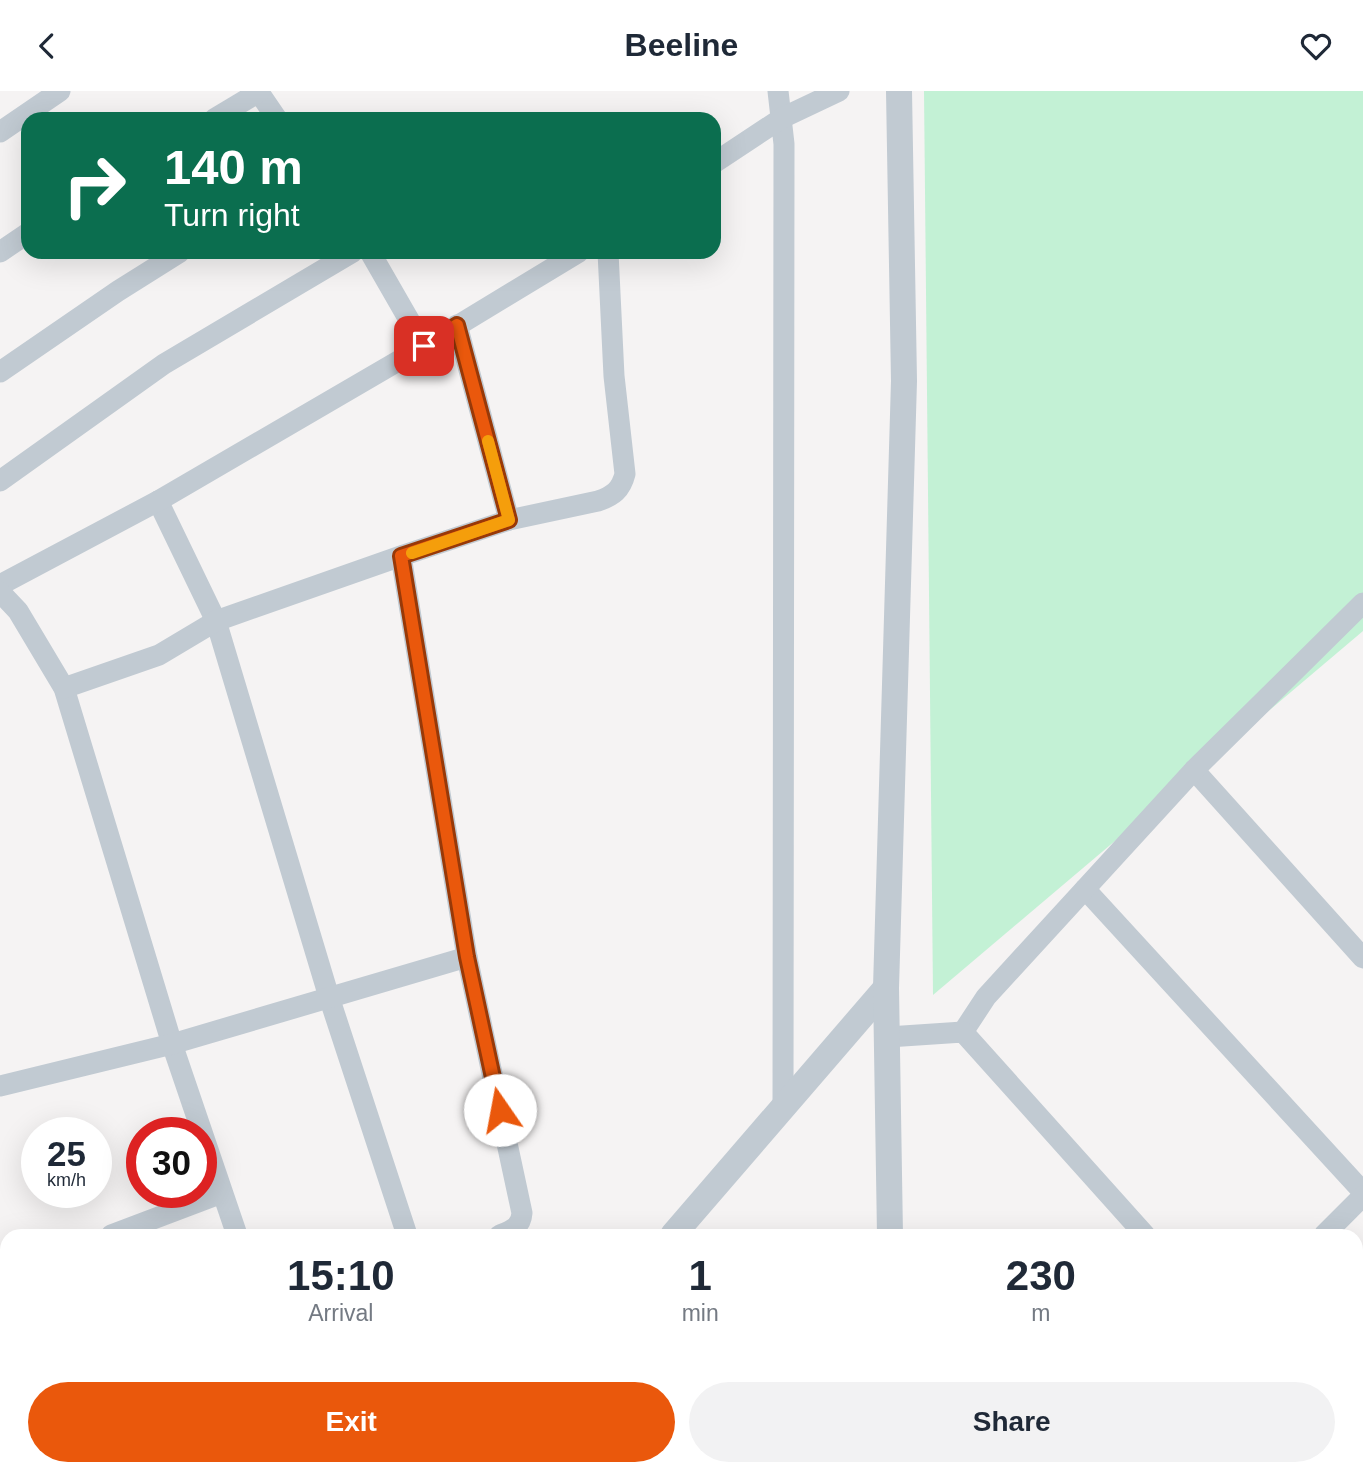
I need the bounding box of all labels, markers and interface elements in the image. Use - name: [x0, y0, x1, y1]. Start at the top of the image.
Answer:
- icon: back: [28, 27, 66, 65]
- text: Beeline: [625, 27, 738, 63]
- icon: heart: [1297, 27, 1335, 65]
- icon: right: [49, 140, 140, 231]
- text: 140 m: [164, 140, 303, 194]
- text: Turn right: [164, 197, 300, 233]
- pin: [394, 316, 454, 376]
- icon: arrive: [405, 327, 443, 365]
- position arrow: [463, 1073, 537, 1147]
- speed limit sign: 30: [126, 1117, 217, 1208]
- text: 25: [47, 1134, 86, 1173]
- text: km/h: [47, 1170, 86, 1190]
- text: 15:10: [287, 1252, 395, 1299]
- text: 1: [688, 1252, 712, 1299]
- text: 230: [1006, 1252, 1076, 1299]
- text: Arrival: [308, 1300, 373, 1326]
- text: min: [682, 1300, 719, 1326]
- text: m: [1031, 1300, 1050, 1326]
- button: Exit: [28, 1382, 675, 1462]
- button: Share: [689, 1382, 1335, 1462]

